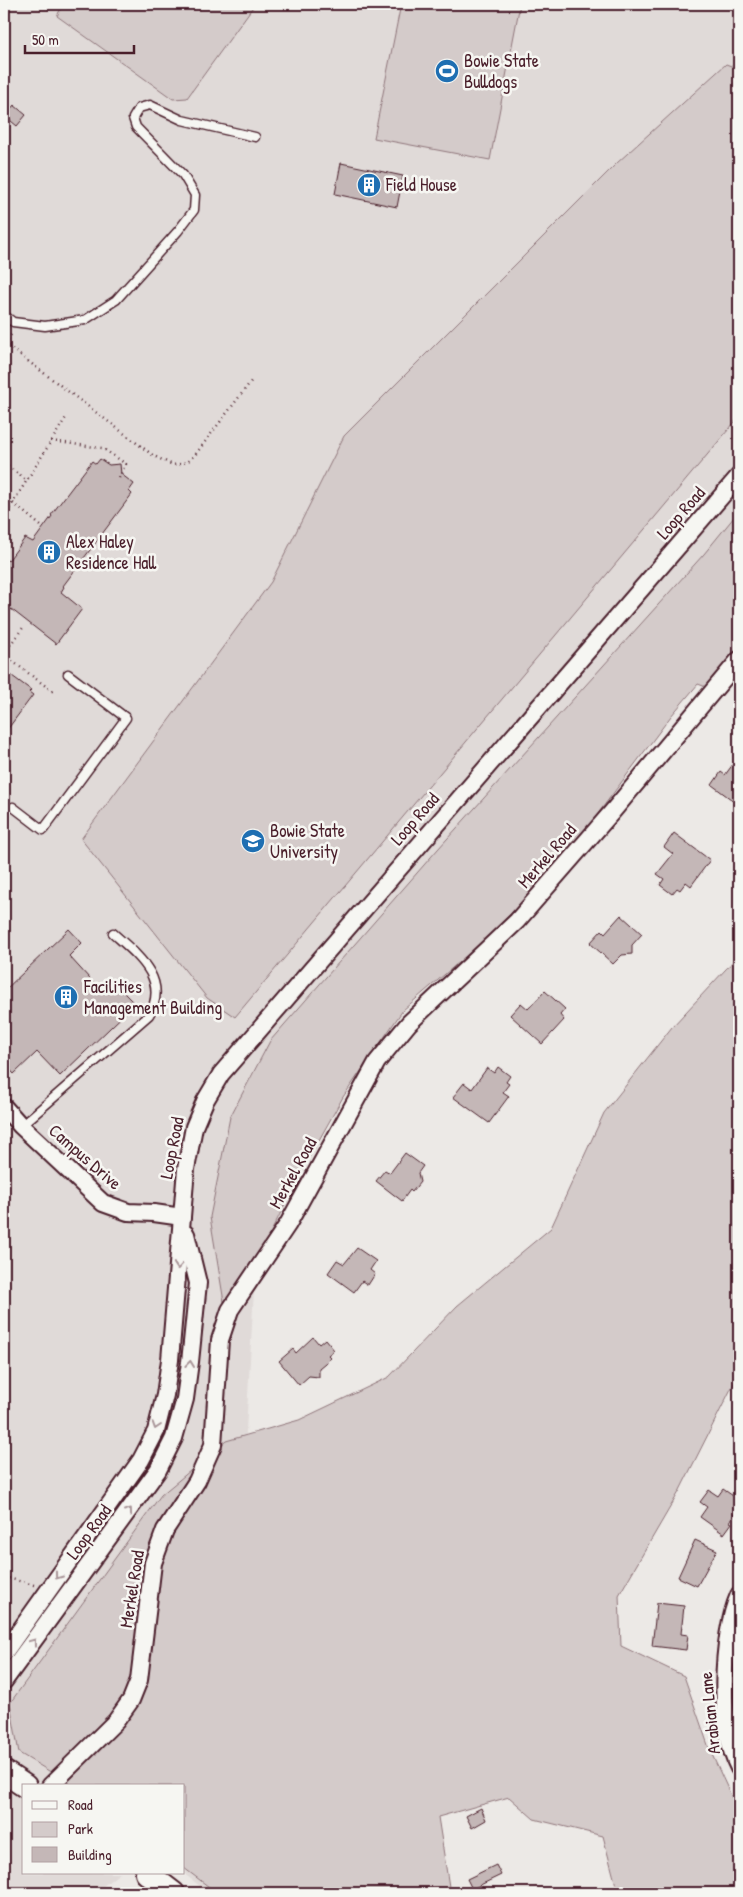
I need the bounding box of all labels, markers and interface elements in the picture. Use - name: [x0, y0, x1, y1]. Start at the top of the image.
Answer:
- scale bar: [25, 22, 134, 54]
- text: 50 m: [32, 29, 59, 50]
- place label: Bowie State Bulldogs: [464, 48, 539, 94]
- sports icon: Bowie State Bulldogs: [434, 58, 460, 84]
- building icon: Field House: [356, 172, 382, 198]
- place label: Field House: [385, 172, 457, 197]
- street label: Loop Road: [651, 481, 711, 544]
- place label: Alex Haley Residence Hall: [66, 529, 156, 575]
- building icon: Alex Haley Residence Hall: [36, 539, 62, 565]
- street label: Loop Road: [385, 787, 445, 850]
- place label: Bowie State University: [270, 818, 345, 864]
- street label: Merkel Road: [512, 818, 582, 893]
- school or university icon: Bowie State University: [240, 828, 266, 854]
- place label: Facilities Management Building: [83, 974, 222, 1020]
- building icon: Facilities Management Building: [53, 984, 79, 1010]
- street label: Loop Road: [153, 1115, 190, 1181]
- street label: Campus Drive: [44, 1118, 127, 1195]
- street label: Merkel Road: [263, 1133, 322, 1213]
- one-way arrow: [173, 1262, 184, 1270]
- one-way arrow: [184, 1359, 195, 1367]
- one-way arrow: [152, 1422, 162, 1430]
- street label: Loop Road: [60, 1499, 117, 1564]
- one-way arrow: [123, 1507, 132, 1517]
- street label: Merkel Road: [113, 1549, 150, 1629]
- one-way arrow: [55, 1570, 63, 1579]
- one-way arrow: [27, 1638, 36, 1648]
- street label: Arabian Lane: [693, 1671, 726, 1755]
- legend: [22, 1784, 185, 1874]
- text: Road: [68, 1794, 93, 1815]
- text: Park: [68, 1818, 93, 1839]
- text: Building: [68, 1844, 112, 1865]

